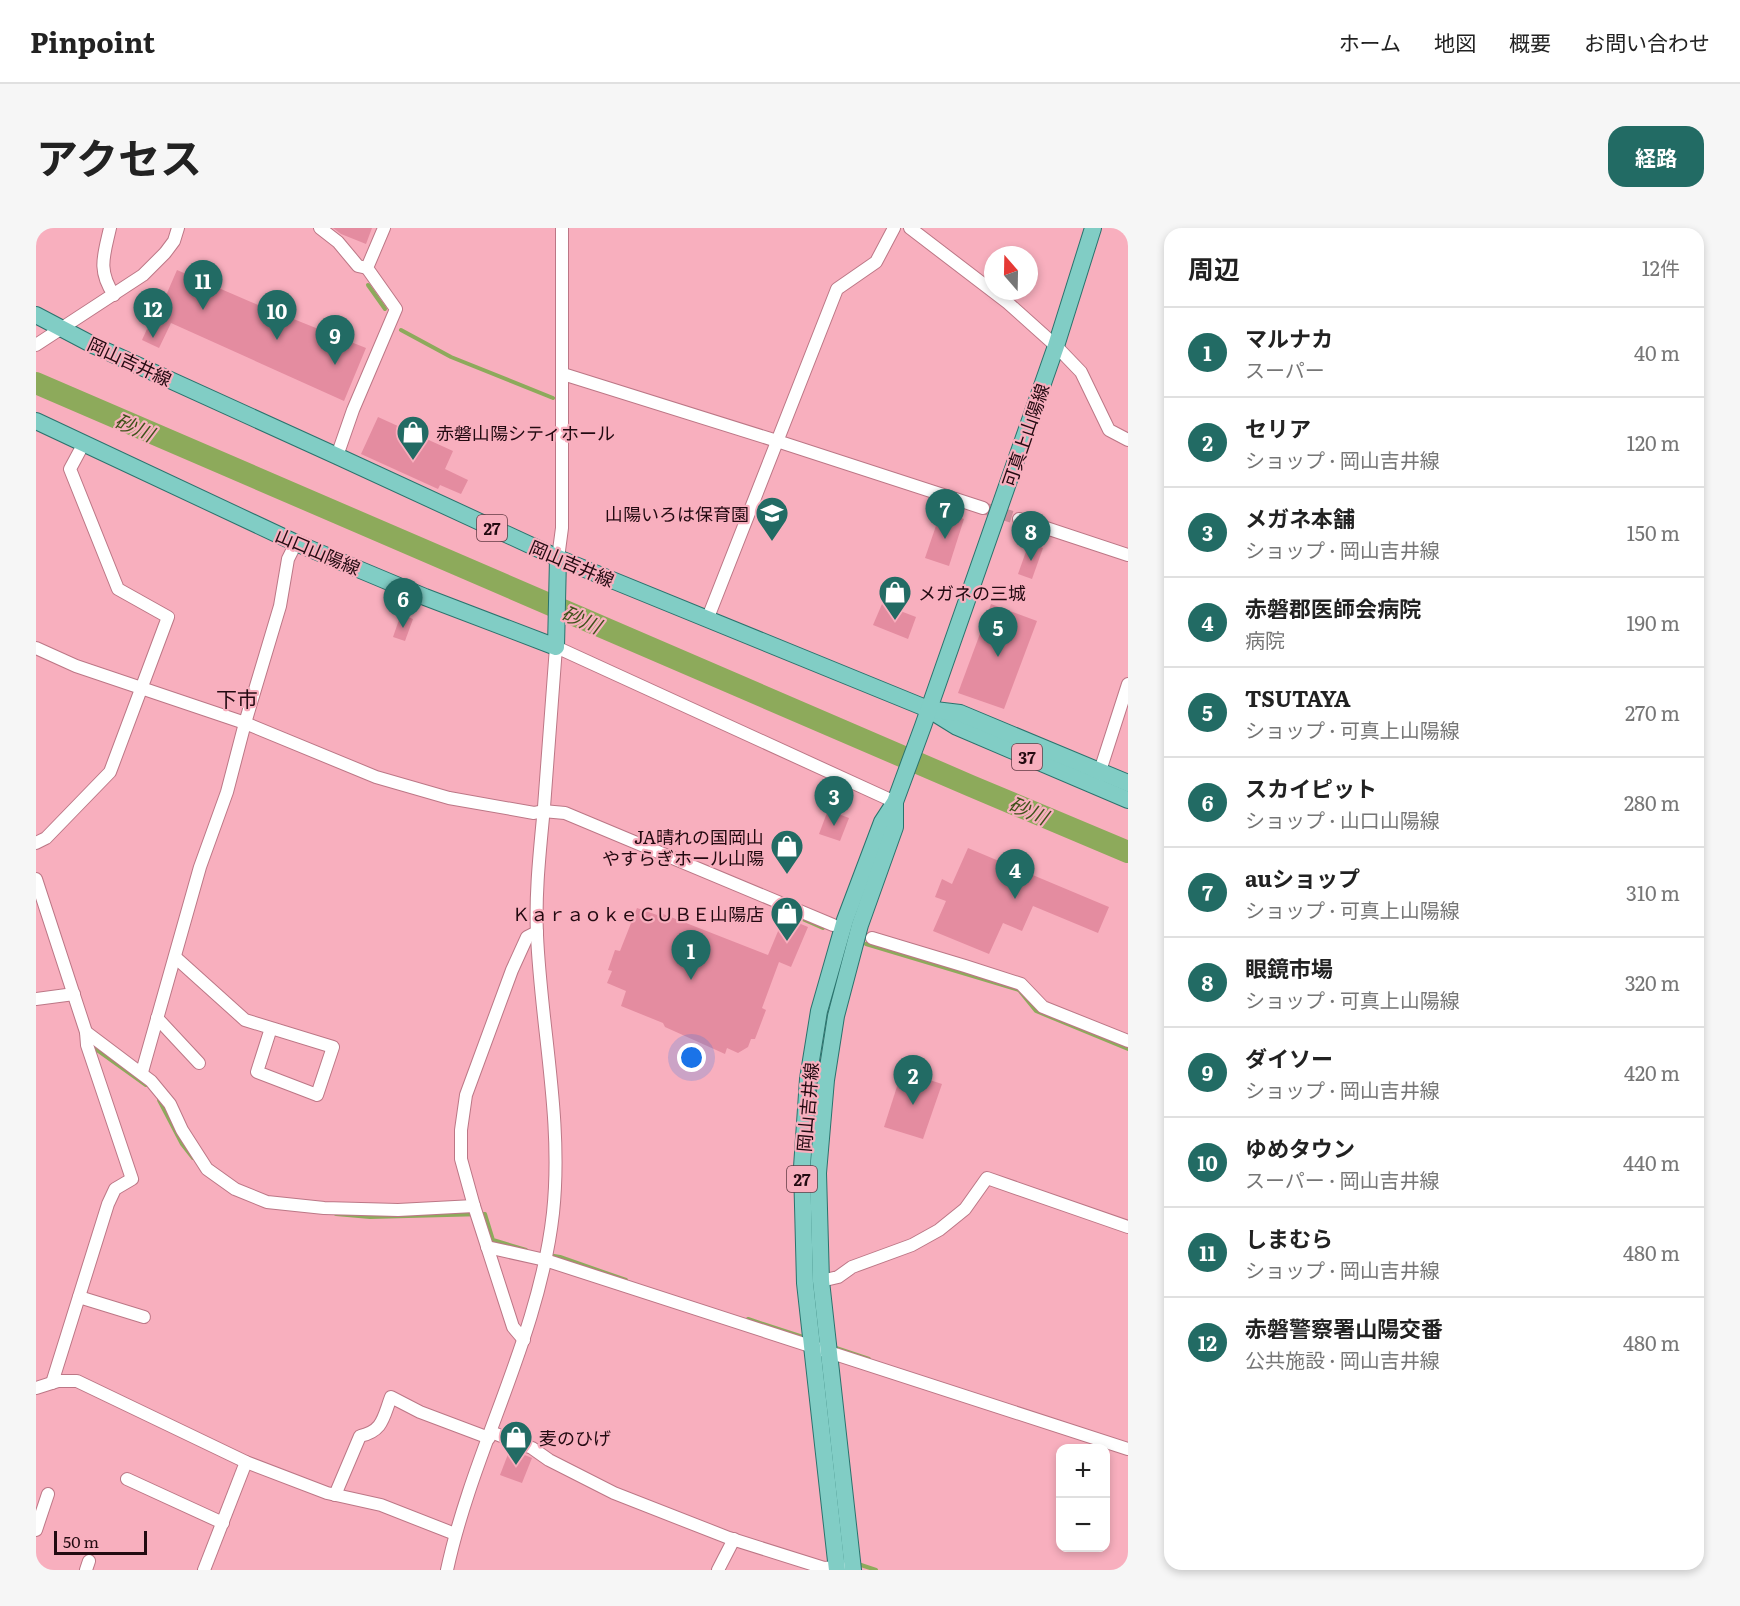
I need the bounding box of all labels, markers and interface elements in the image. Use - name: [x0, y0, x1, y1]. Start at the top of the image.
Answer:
- text: Pinpoint: [30, 20, 155, 62]
- text: ホーム: [1339, 26, 1401, 57]
- text: 地図: [1434, 26, 1476, 57]
- text: 概要: [1509, 26, 1551, 57]
- text: お問い合わせ: [1584, 26, 1710, 57]
- text: アクセス: [36, 125, 202, 187]
- button: 経路: [1608, 126, 1704, 187]
- north arrow: [984, 246, 1038, 300]
- text: 周辺: [1188, 248, 1240, 287]
- text: 12件: [1642, 252, 1680, 282]
- pin: 11: [184, 260, 222, 310]
- pin: 12: [134, 288, 172, 338]
- pin: 10: [258, 291, 296, 340]
- pin: 9: [316, 316, 354, 365]
- text: マルナカ: [1245, 321, 1333, 354]
- street label: 岡山吉井線: [84, 330, 176, 392]
- text: 1: [1203, 337, 1212, 367]
- text: 40 m: [1634, 337, 1680, 367]
- text: スーパー: [1245, 354, 1325, 384]
- street label: 可真上山陽線: [995, 380, 1055, 490]
- water label: 砂川: [111, 404, 161, 448]
- text: セリア: [1245, 411, 1311, 444]
- shop icon: 赤磐山陽シティホール: [395, 414, 431, 461]
- place label: 赤磐山陽シティホール: [436, 419, 615, 446]
- text: 2: [1202, 427, 1213, 457]
- text: 120 m: [1627, 427, 1680, 457]
- text: ショップ · 岡山吉井線: [1245, 444, 1440, 474]
- pin: 7: [926, 490, 964, 539]
- school or university icon: 山陽いろは保育園: [754, 495, 790, 542]
- place label: 山陽いろは保育園: [605, 500, 749, 527]
- text: メガネ本舗: [1245, 501, 1355, 534]
- pin: 8: [1012, 512, 1050, 561]
- road number: 27: [477, 515, 507, 541]
- text: 3: [1202, 517, 1213, 547]
- text: 150 m: [1627, 517, 1680, 547]
- street label: 山口山陽線: [271, 521, 365, 581]
- street label: 岡山吉井線: [525, 533, 619, 593]
- text: ショップ · 岡山吉井線: [1245, 534, 1440, 564]
- shop icon: メガネの三城: [877, 574, 913, 621]
- pin: 6: [384, 578, 422, 628]
- place label: メガネの三城: [918, 579, 1026, 606]
- text: 赤磐郡医師会病院: [1245, 591, 1421, 624]
- water label: 砂川: [558, 596, 608, 640]
- text: 4: [1201, 607, 1214, 637]
- text: 190 m: [1626, 607, 1680, 637]
- pin: 5: [978, 608, 1018, 657]
- text: 病院: [1245, 624, 1285, 654]
- text: TSUTAYA: [1245, 681, 1351, 714]
- district label: 下市: [216, 682, 258, 713]
- text: 5: [1202, 697, 1213, 727]
- text: 270 m: [1625, 697, 1680, 727]
- text: ショップ · 可真上山陽線: [1245, 714, 1460, 744]
- road number: 37: [1012, 744, 1042, 770]
- text: スカイピット: [1245, 771, 1377, 804]
- pin: 3: [814, 776, 854, 826]
- water label: 砂川: [1005, 787, 1055, 831]
- text: 6: [1202, 787, 1213, 817]
- text: 280 m: [1624, 787, 1680, 817]
- text: ショップ · 山口山陽線: [1245, 804, 1440, 834]
- place label: JA晴れの国岡山 やすらぎホール山陽: [602, 823, 764, 871]
- shop icon: JA晴れの国岡山 やすらぎホール山陽: [769, 828, 805, 875]
- pin: 4: [996, 850, 1034, 899]
- text: auショップ: [1245, 861, 1360, 894]
- text: 7: [1202, 877, 1213, 907]
- text: 310 m: [1626, 877, 1680, 907]
- text: ショップ · 可真上山陽線: [1245, 894, 1460, 924]
- shop icon: ＫａｒａｏｋｅＣＵＢＥ山陽店: [769, 895, 805, 942]
- place label: ＫａｒａｏｋｅＣＵＢＥ山陽店: [512, 900, 764, 927]
- pin: 1: [672, 930, 710, 980]
- text: 眼鏡市場: [1245, 951, 1333, 984]
- text: 8: [1202, 967, 1213, 997]
- text: 320 m: [1625, 967, 1680, 997]
- text: ショップ · 可真上山陽線: [1245, 984, 1460, 1014]
- text: ダイソー: [1245, 1041, 1333, 1074]
- your location: [677, 1043, 706, 1072]
- pin: 2: [894, 1056, 932, 1105]
- text: 9: [1202, 1057, 1213, 1087]
- text: 420 m: [1624, 1057, 1680, 1087]
- street label: 岡山吉井線: [790, 1061, 824, 1153]
- text: ショップ · 岡山吉井線: [1245, 1074, 1440, 1104]
- text: ゆめタウン: [1245, 1131, 1355, 1164]
- text: 10: [1197, 1147, 1218, 1177]
- text: 440 m: [1623, 1147, 1680, 1177]
- text: スーパー · 岡山吉井線: [1245, 1164, 1439, 1194]
- road number: 27: [787, 1166, 817, 1192]
- text: しまむら: [1245, 1221, 1333, 1254]
- text: 11: [1199, 1237, 1216, 1267]
- text: 480 m: [1623, 1237, 1680, 1267]
- text: ショップ · 岡山吉井線: [1245, 1254, 1440, 1284]
- text: 赤磐警察署山陽交番: [1245, 1311, 1443, 1344]
- text: 12: [1198, 1327, 1217, 1357]
- text: 480 m: [1623, 1327, 1680, 1357]
- text: 公共施設 · 岡山吉井線: [1245, 1344, 1440, 1374]
- shop icon: 麦のひげ: [498, 1419, 534, 1466]
- place label: 麦のひげ: [539, 1424, 611, 1451]
- map controls: [1056, 1444, 1110, 1552]
- button: +: [1056, 1444, 1110, 1498]
- button: −: [1056, 1498, 1110, 1552]
- scale bar: [54, 1528, 147, 1556]
- text: 50 m: [63, 1529, 99, 1553]

